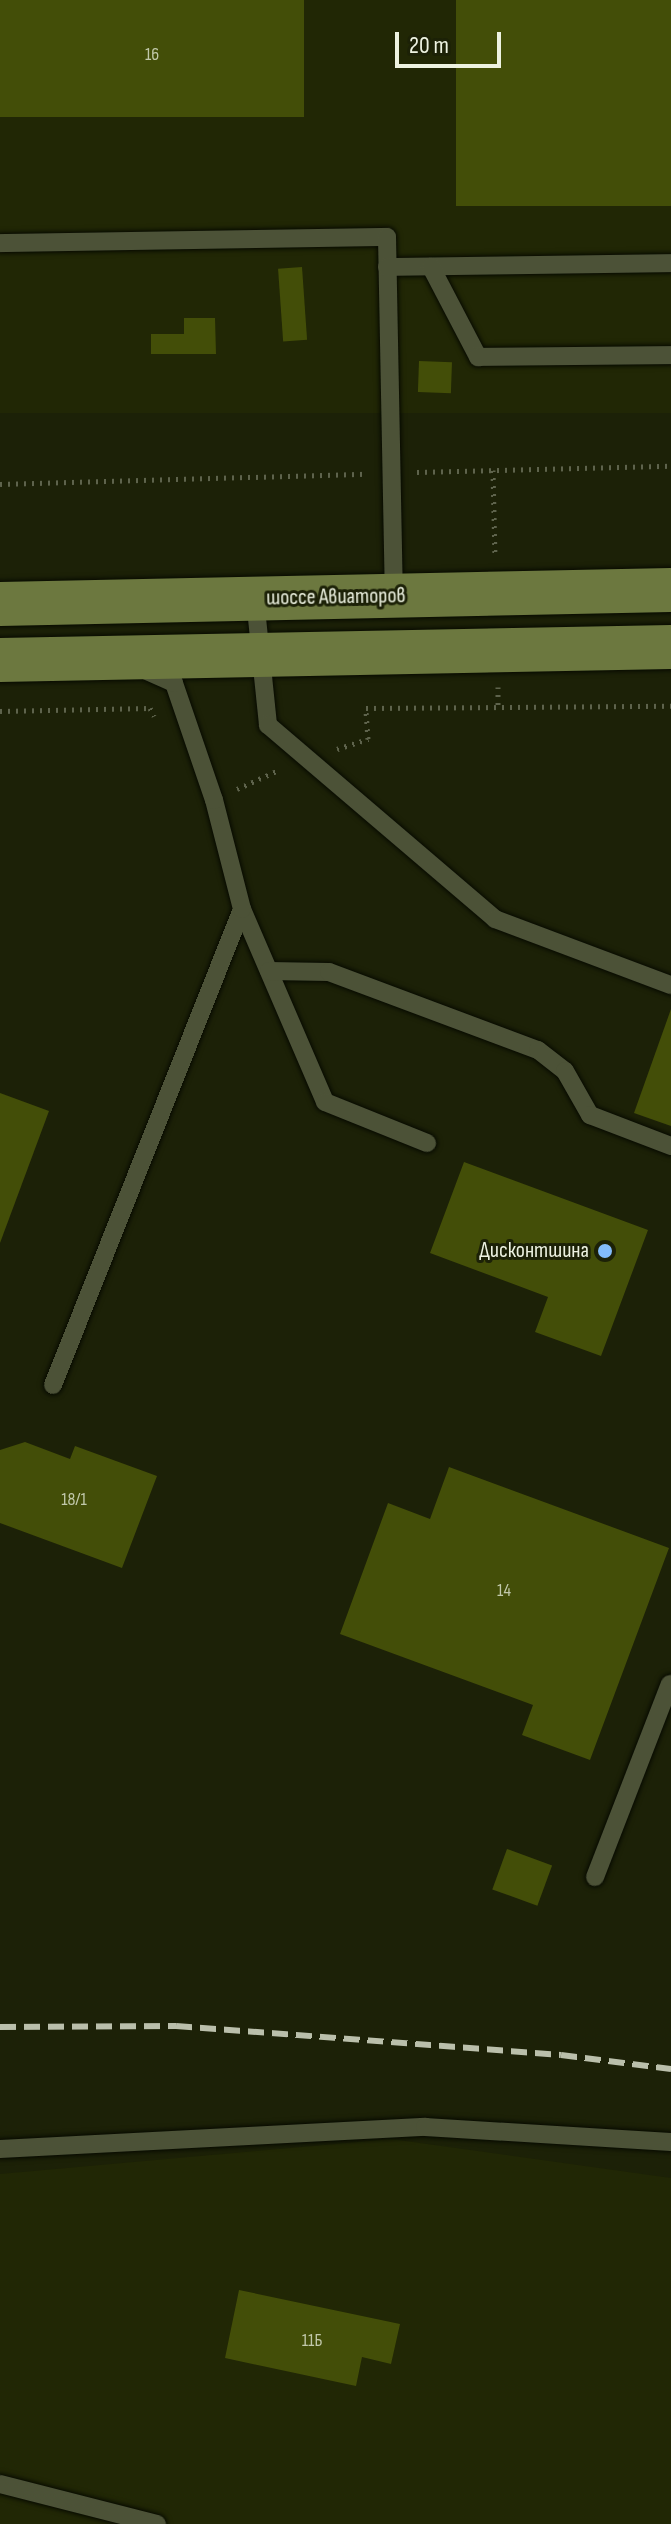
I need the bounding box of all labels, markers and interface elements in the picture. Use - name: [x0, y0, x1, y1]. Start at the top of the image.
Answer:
- scale bar: [399, 16, 505, 66]
- text: 20 m: [409, 31, 449, 60]
- house number: 16: [145, 44, 159, 66]
- street label: шоссе Авиаторов: [266, 583, 406, 611]
- place label: Дисконтшина: [479, 1238, 589, 1264]
- marker: Дисконтшина: [596, 1242, 614, 1260]
- house number: 18/1: [61, 1489, 87, 1511]
- house number: 14: [497, 1580, 511, 1602]
- house number: 11Б: [302, 2330, 322, 2352]

